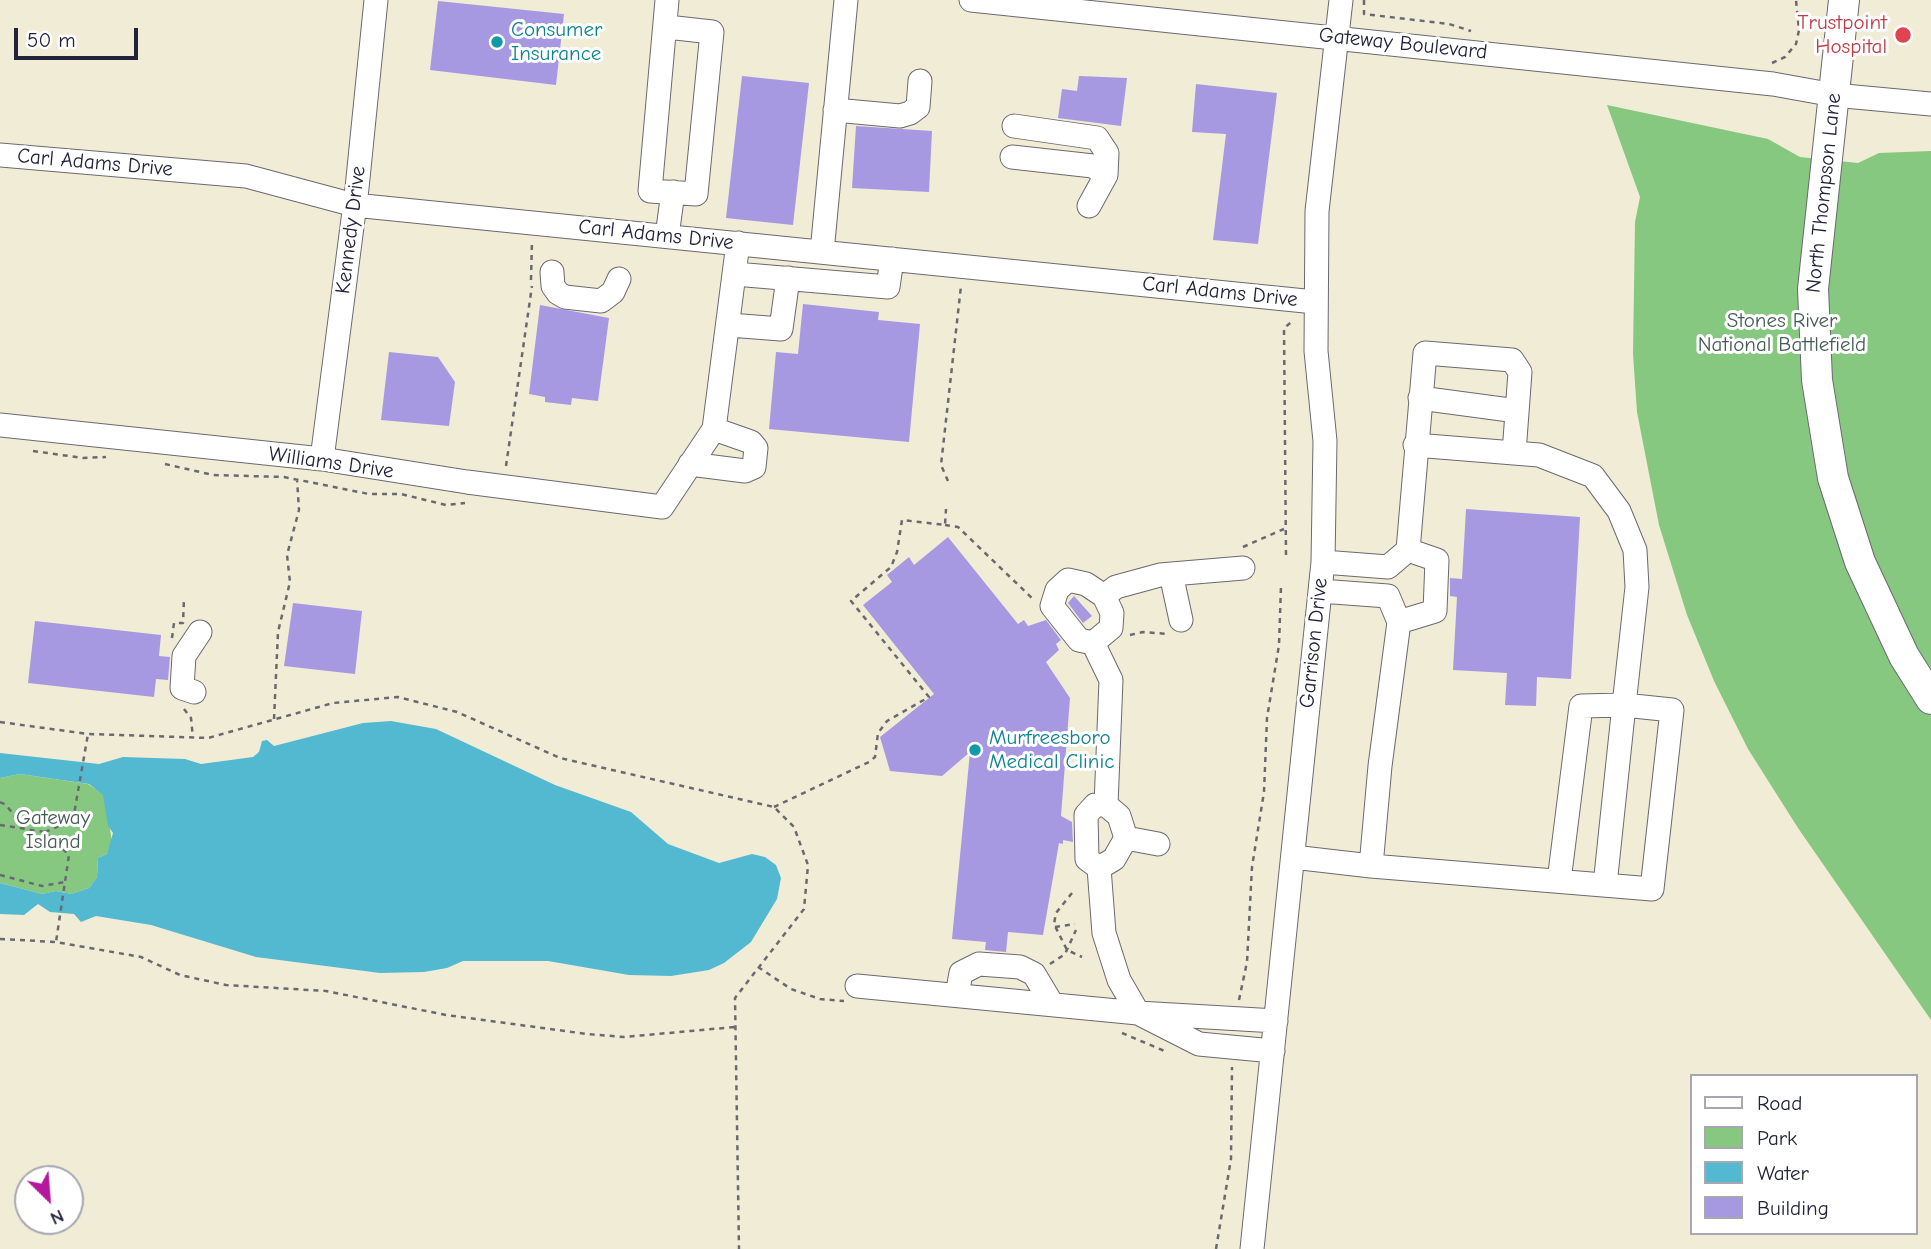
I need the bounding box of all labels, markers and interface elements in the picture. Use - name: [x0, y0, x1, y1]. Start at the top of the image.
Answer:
- place label: Trustpoint Hospital: [1798, 10, 1887, 60]
- scale bar: [18, 14, 142, 58]
- place label: Consumer Insurance: [511, 17, 602, 67]
- street label: Gateway Boulevard: [1318, 23, 1488, 65]
- marker: Trustpoint Hospital: [1893, 25, 1913, 45]
- text: 50 m: [27, 28, 76, 52]
- marker: Consumer Insurance: [489, 34, 505, 50]
- street label: North Thompson Lane: [1801, 92, 1847, 294]
- street label: Carl Adams Drive: [16, 144, 174, 182]
- street label: Kennedy Drive: [331, 165, 371, 295]
- street label: Carl Adams Drive: [577, 214, 735, 256]
- street label: Carl Adams Drive: [1141, 271, 1299, 313]
- park label: Stones River National Battlefield: [1698, 308, 1866, 358]
- street label: Williams Drive: [267, 442, 395, 484]
- street label: Garrison Drive: [1295, 577, 1333, 709]
- place label: Murfreesboro Medical Clinic: [989, 725, 1114, 775]
- marker: Murfreesboro Medical Clinic: [967, 742, 983, 758]
- park label: Gateway Island: [16, 805, 90, 855]
- legend: [1689, 1074, 1917, 1235]
- text: Road: [1757, 1091, 1802, 1115]
- text: Park: [1757, 1126, 1797, 1150]
- text: Water: [1757, 1161, 1809, 1185]
- north arrow: [14, 1165, 84, 1235]
- text: Building: [1757, 1196, 1829, 1220]
- text: N: [47, 1205, 67, 1230]

